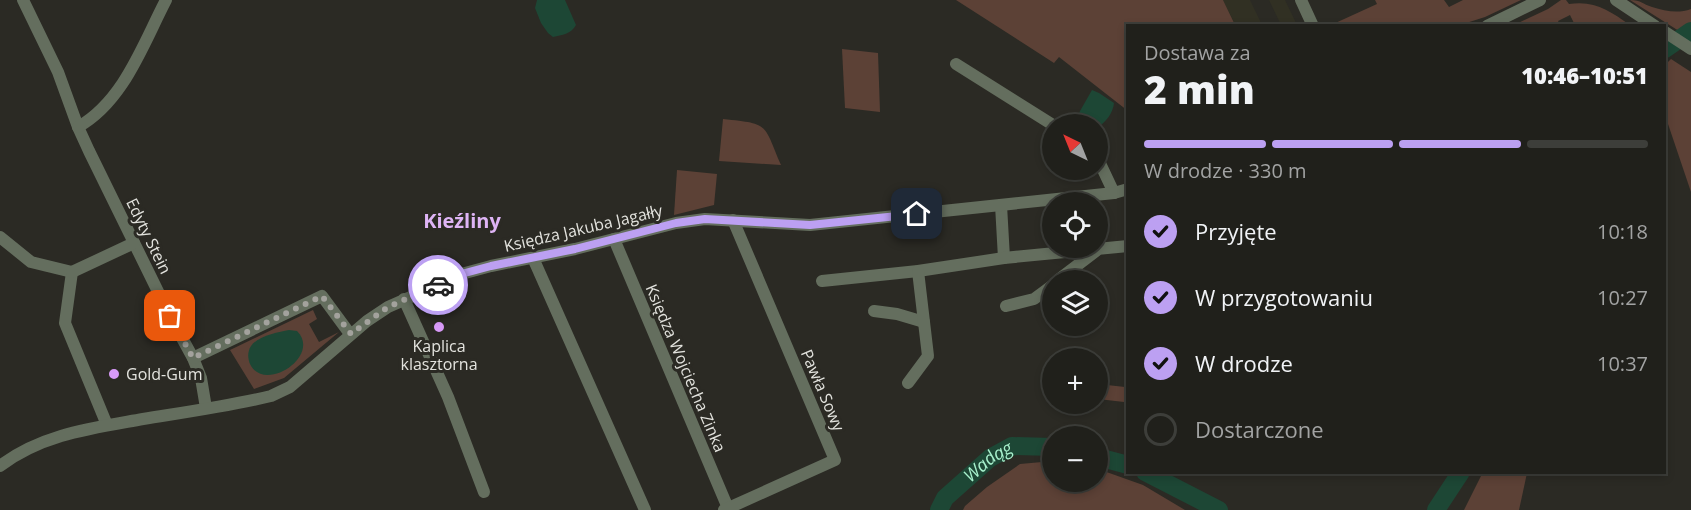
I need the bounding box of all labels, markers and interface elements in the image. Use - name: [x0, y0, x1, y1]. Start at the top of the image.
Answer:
- text: Dostawa za: [1144, 39, 1251, 66]
- text: 10:46–10:51: [1521, 60, 1648, 90]
- text: 2 min: [1144, 62, 1255, 115]
- north arrow: [1042, 114, 1108, 180]
- map controls: [1042, 114, 1108, 492]
- text: W drodze · 330 m: [1144, 157, 1307, 184]
- pin: [891, 188, 942, 239]
- button: locate: [1042, 192, 1108, 258]
- street label: Edyty Stein: [121, 194, 177, 278]
- icon: home: [900, 197, 933, 230]
- street label: Księdza Jakuba Jagałły: [502, 199, 665, 257]
- district label: Kieźliny: [423, 207, 501, 234]
- icon: check: [1144, 215, 1177, 248]
- text: Przyjęte: [1195, 216, 1277, 246]
- text: 10:18: [1597, 218, 1648, 245]
- courier: [408, 255, 468, 315]
- icon: car: [422, 269, 455, 302]
- button: layers: [1042, 270, 1108, 336]
- street label: Księdza Wojciecha Zinka: [641, 281, 731, 455]
- icon: check: [1144, 281, 1177, 314]
- text: W przygotowaniu: [1195, 282, 1373, 312]
- text: 10:27: [1597, 284, 1648, 311]
- pin: [144, 290, 195, 341]
- icon: bag: [153, 299, 186, 332]
- marker: Kaplica klasztorna: [432, 320, 446, 334]
- place label: Kaplica klasztorna: [400, 335, 478, 375]
- street label: Pawła Sowy: [796, 346, 850, 435]
- icon: check: [1144, 347, 1177, 380]
- button: +: [1042, 348, 1108, 414]
- text: W drodze: [1195, 348, 1293, 378]
- text: 10:37: [1597, 350, 1648, 377]
- place label: Gold-Gum: [126, 363, 203, 385]
- marker: Gold-Gum: [107, 367, 121, 381]
- text: Dostarczone: [1195, 414, 1324, 444]
- button: −: [1042, 426, 1108, 492]
- water label: Wadąg: [958, 435, 1017, 487]

